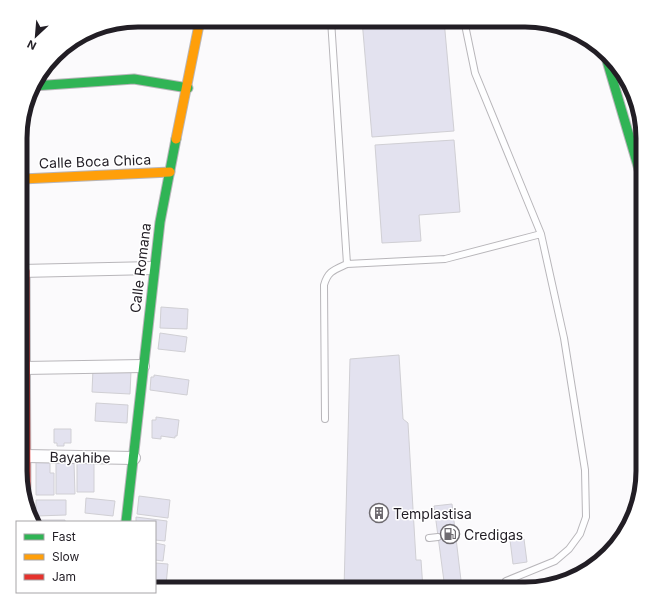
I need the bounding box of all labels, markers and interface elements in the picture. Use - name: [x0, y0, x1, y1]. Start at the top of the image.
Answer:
- north arrow: [16, 16, 56, 56]
- text: N: [25, 37, 38, 53]
- street label: Calle Boca Chica: [39, 151, 151, 171]
- street label: Calle Romana: [126, 222, 154, 314]
- street label: Bayahibe: [49, 448, 111, 466]
- building icon: Templastisa: [368, 502, 390, 524]
- place label: Templastisa: [393, 505, 472, 522]
- legend: [16, 521, 156, 593]
- fuel station icon: Credigas: [439, 523, 461, 545]
- place label: Credigas: [464, 526, 523, 543]
- text: Fast: [52, 529, 76, 544]
- text: Slow: [52, 549, 80, 564]
- text: Jam: [52, 569, 76, 584]

